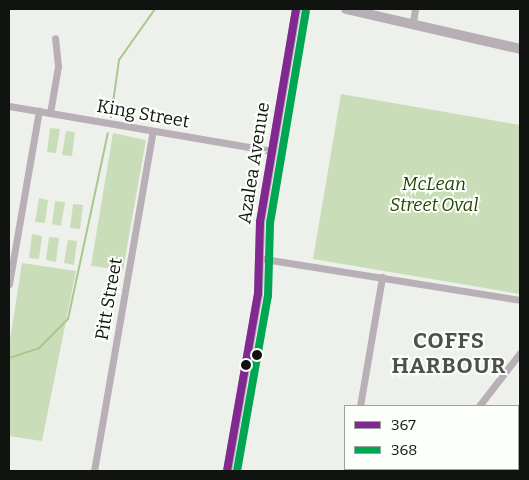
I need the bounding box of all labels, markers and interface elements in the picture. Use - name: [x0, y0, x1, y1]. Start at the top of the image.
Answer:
- street label: King Street: [95, 95, 191, 133]
- street label: Azalea Avenue: [234, 101, 274, 225]
- park label: McLean Street Oval: [390, 174, 478, 216]
- street label: Pitt Street: [91, 256, 127, 342]
- district label: COFFS HARBOUR: [391, 327, 507, 378]
- unlabelled marker: [252, 350, 262, 360]
- unlabelled marker: [241, 360, 251, 370]
- legend: [344, 405, 519, 470]
- text: 367: [391, 416, 416, 434]
- text: 368: [391, 441, 417, 459]

